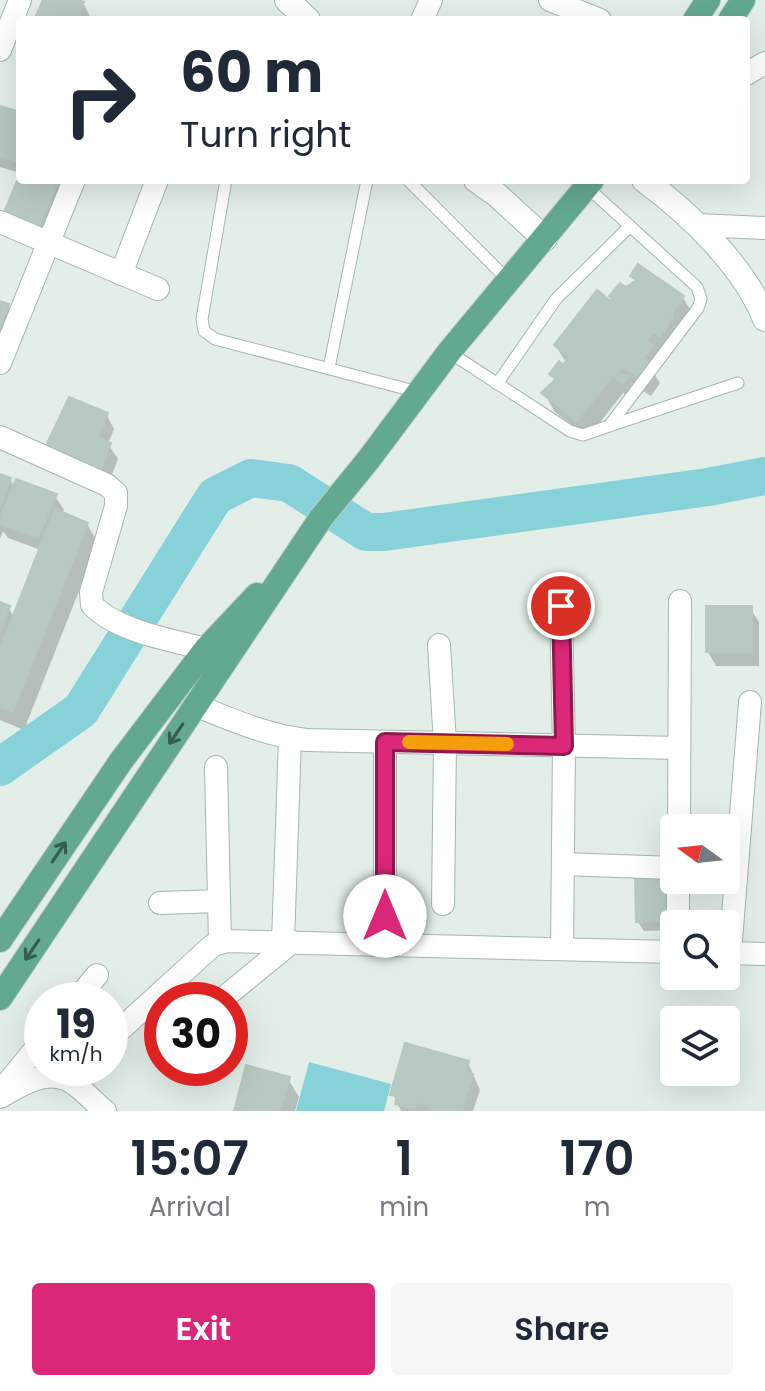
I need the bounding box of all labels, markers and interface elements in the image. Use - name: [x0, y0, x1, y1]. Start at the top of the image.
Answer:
- text: 60 m: [180, 33, 323, 112]
- icon: right: [48, 48, 152, 152]
- text: Turn right: [180, 109, 351, 160]
- pin: [527, 572, 595, 640]
- icon: arrive: [539, 584, 583, 628]
- one-way arrow: [168, 722, 184, 745]
- north arrow: [660, 814, 740, 894]
- map controls: [660, 814, 740, 1086]
- one-way arrow: [51, 841, 67, 863]
- position arrow: [343, 874, 427, 958]
- button: search: [660, 910, 740, 990]
- one-way arrow: [24, 939, 40, 961]
- speed limit sign: 30: [144, 982, 248, 1086]
- text: 19: [56, 996, 96, 1052]
- button: layers: [660, 1006, 740, 1086]
- text: km/h: [49, 1040, 103, 1068]
- text: 15:07: [131, 1125, 249, 1192]
- text: 1: [396, 1125, 413, 1192]
- text: 170: [560, 1125, 634, 1192]
- text: Arrival: [149, 1189, 231, 1225]
- text: min: [379, 1189, 429, 1225]
- text: m: [584, 1189, 610, 1225]
- button: Exit: [32, 1283, 375, 1375]
- button: Share: [391, 1283, 733, 1375]

